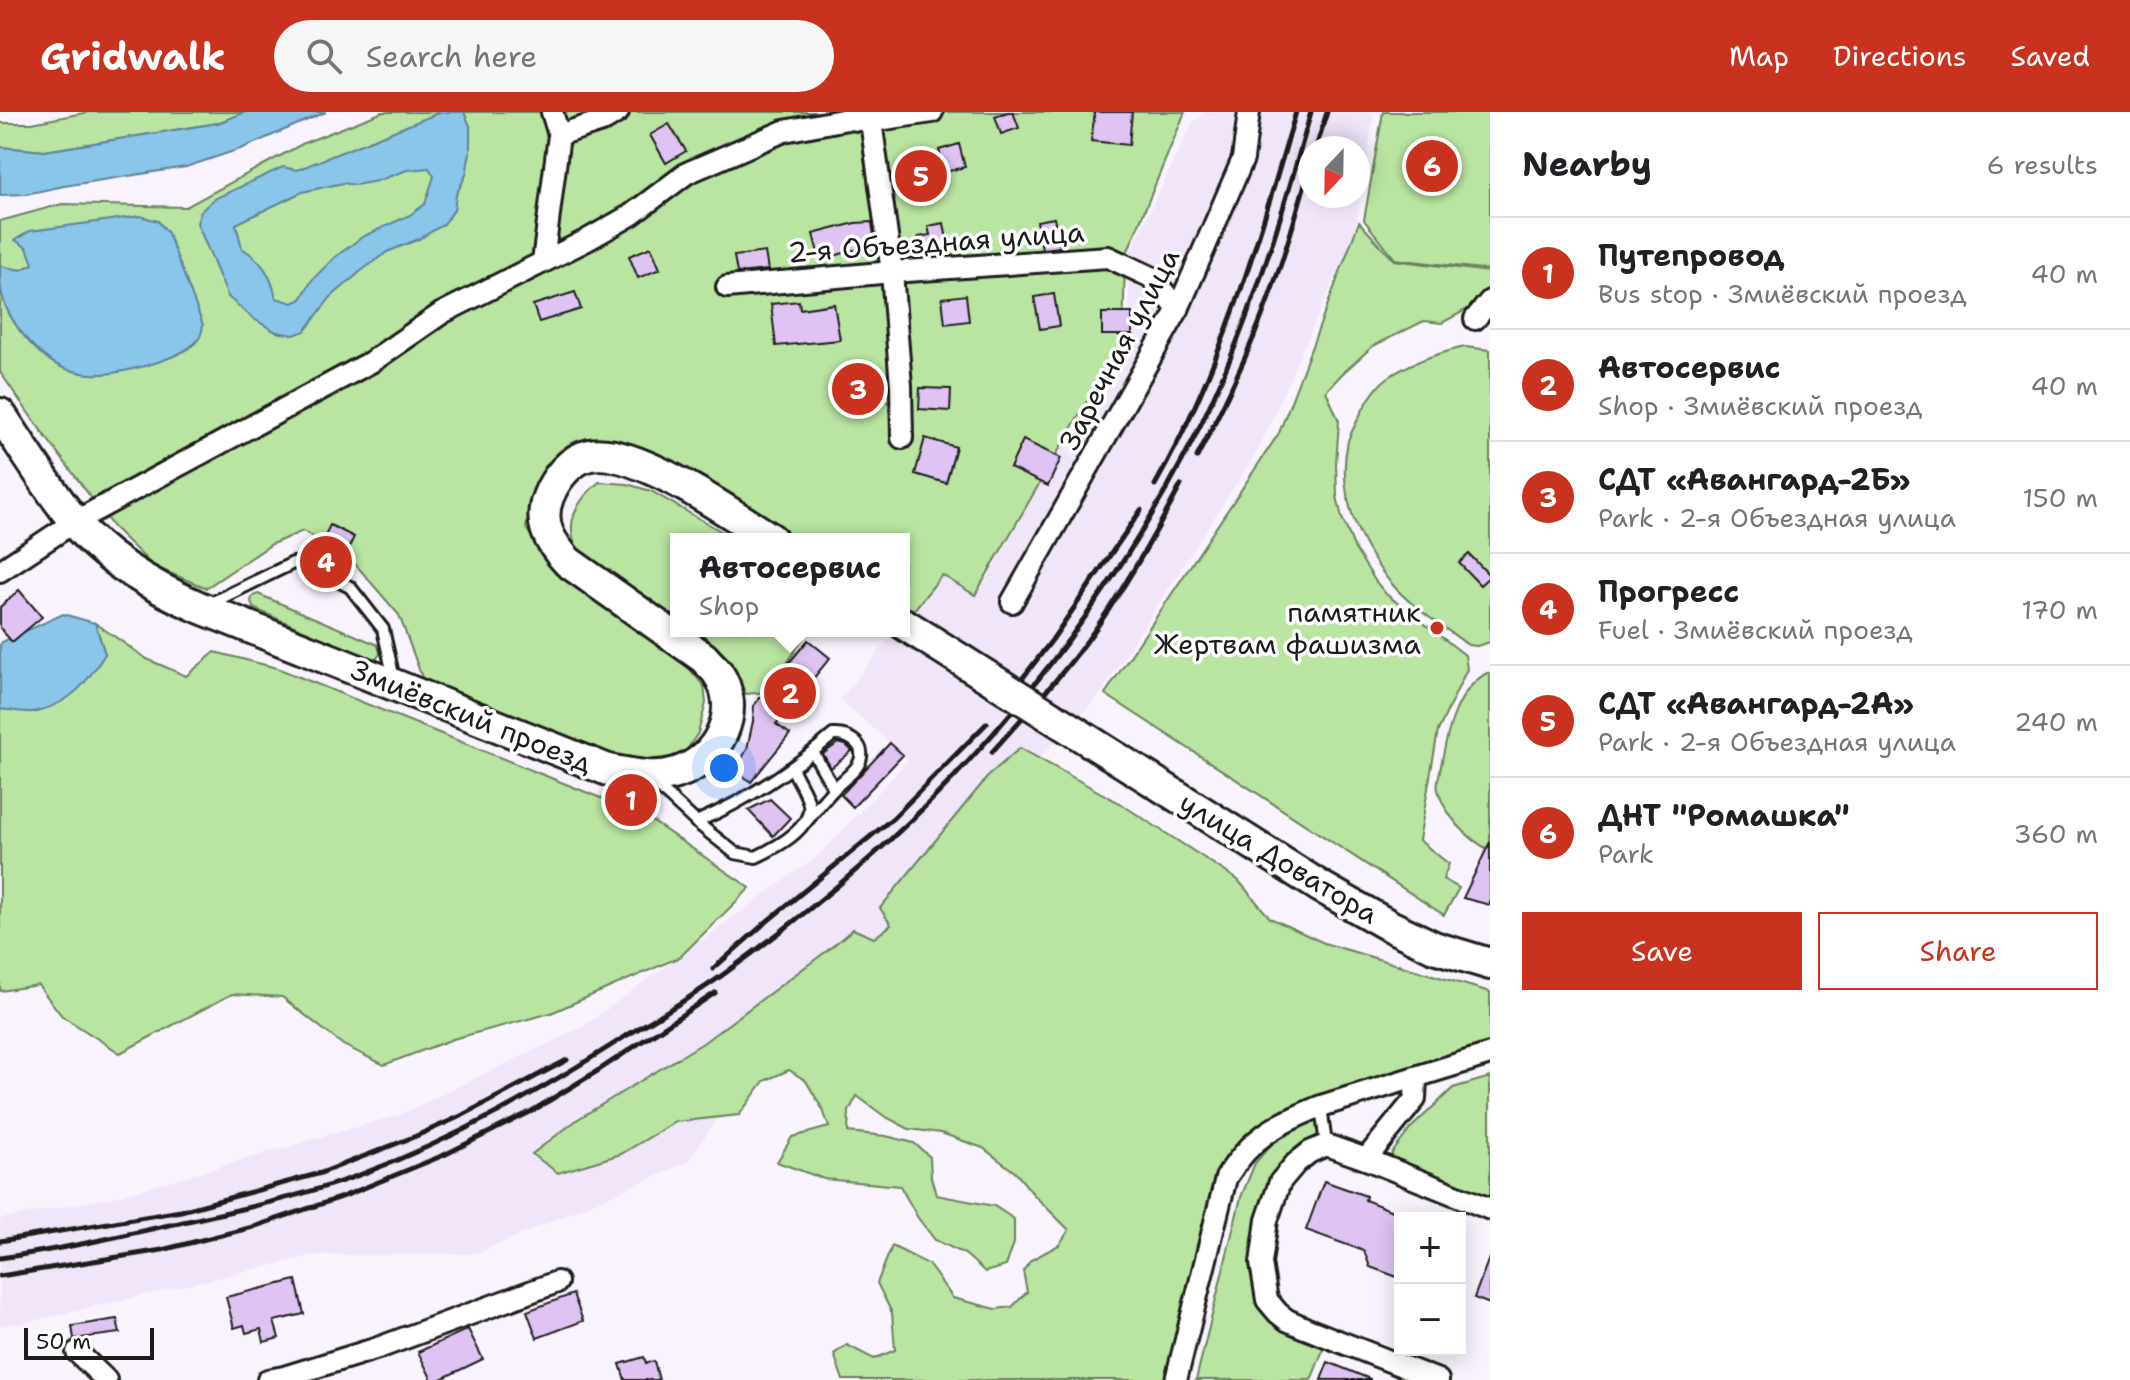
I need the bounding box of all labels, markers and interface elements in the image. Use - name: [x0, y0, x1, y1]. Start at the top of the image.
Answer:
- search box: [274, 20, 834, 92]
- text: Gridwalk: [40, 31, 226, 82]
- icon: search: [302, 34, 346, 78]
- text: Search here: [366, 36, 537, 77]
- text: Map: [1729, 37, 1789, 75]
- text: Directions: [1833, 37, 1967, 75]
- text: Saved: [2011, 37, 2090, 75]
- north arrow: [1298, 136, 1370, 208]
- pin: 6: [1406, 136, 1458, 196]
- text: Nearby: [1522, 141, 1652, 187]
- pin: 5: [895, 146, 947, 206]
- text: 6 results: [1986, 147, 2098, 182]
- street label: 2-я Объездная улица: [786, 213, 1086, 271]
- text: Путепровод: [1598, 235, 1785, 276]
- street label: Заречная улица: [1050, 241, 1188, 457]
- text: 1: [1542, 256, 1554, 291]
- text: 40 m: [2031, 256, 2098, 291]
- text: Bus stop · Змиёвский проезд: [1598, 276, 1967, 311]
- text: Автосервис: [1598, 347, 1781, 388]
- pin: 3: [832, 359, 884, 419]
- text: 2: [1539, 368, 1557, 403]
- text: 40 m: [2031, 368, 2098, 403]
- text: Shop · Змиёвский проезд: [1598, 388, 1922, 423]
- text: СДТ «Авангард-2Б»: [1598, 459, 1911, 500]
- text: 3: [1539, 480, 1557, 515]
- text: 150 m: [2022, 480, 2098, 515]
- text: Park · 2-я Объездная улица: [1598, 500, 1956, 535]
- pin: 4: [300, 532, 352, 592]
- popup: [670, 533, 910, 637]
- text: Автосервис: [699, 547, 881, 588]
- text: Прогресс: [1598, 571, 1739, 612]
- text: Shop: [699, 588, 759, 623]
- text: 4: [1539, 592, 1557, 627]
- text: 170 m: [2021, 592, 2098, 627]
- place label: памятник Жертвам фашизма: [1154, 593, 1421, 663]
- text: Fuel · Змиёвский проезд: [1598, 612, 1913, 647]
- marker: памятник Жертвам фашизма: [1428, 619, 1446, 637]
- street label: Змиёвский проезд: [346, 650, 599, 782]
- pin: 2: [764, 663, 816, 723]
- text: СДТ «Авангард-2А»: [1598, 683, 1914, 724]
- text: 5: [1540, 704, 1556, 739]
- text: 240 m: [2014, 704, 2098, 739]
- text: Park · 2-я Объездная улица: [1598, 724, 1956, 759]
- your location: [704, 748, 744, 788]
- pin: 1: [605, 770, 657, 830]
- street label: улица Доватора: [1172, 783, 1386, 933]
- text: ДНТ "Ромашка": [1598, 795, 1850, 836]
- text: 6: [1539, 816, 1557, 851]
- text: 360 m: [2013, 816, 2098, 851]
- text: Park: [1598, 836, 1654, 871]
- button: Save: [1522, 912, 1802, 990]
- button: Share: [1818, 912, 2098, 990]
- map controls: [1394, 1212, 1466, 1356]
- button: +: [1394, 1212, 1466, 1284]
- button: −: [1394, 1284, 1466, 1356]
- scale bar: [24, 1324, 154, 1360]
- text: 50 m: [36, 1327, 91, 1356]

